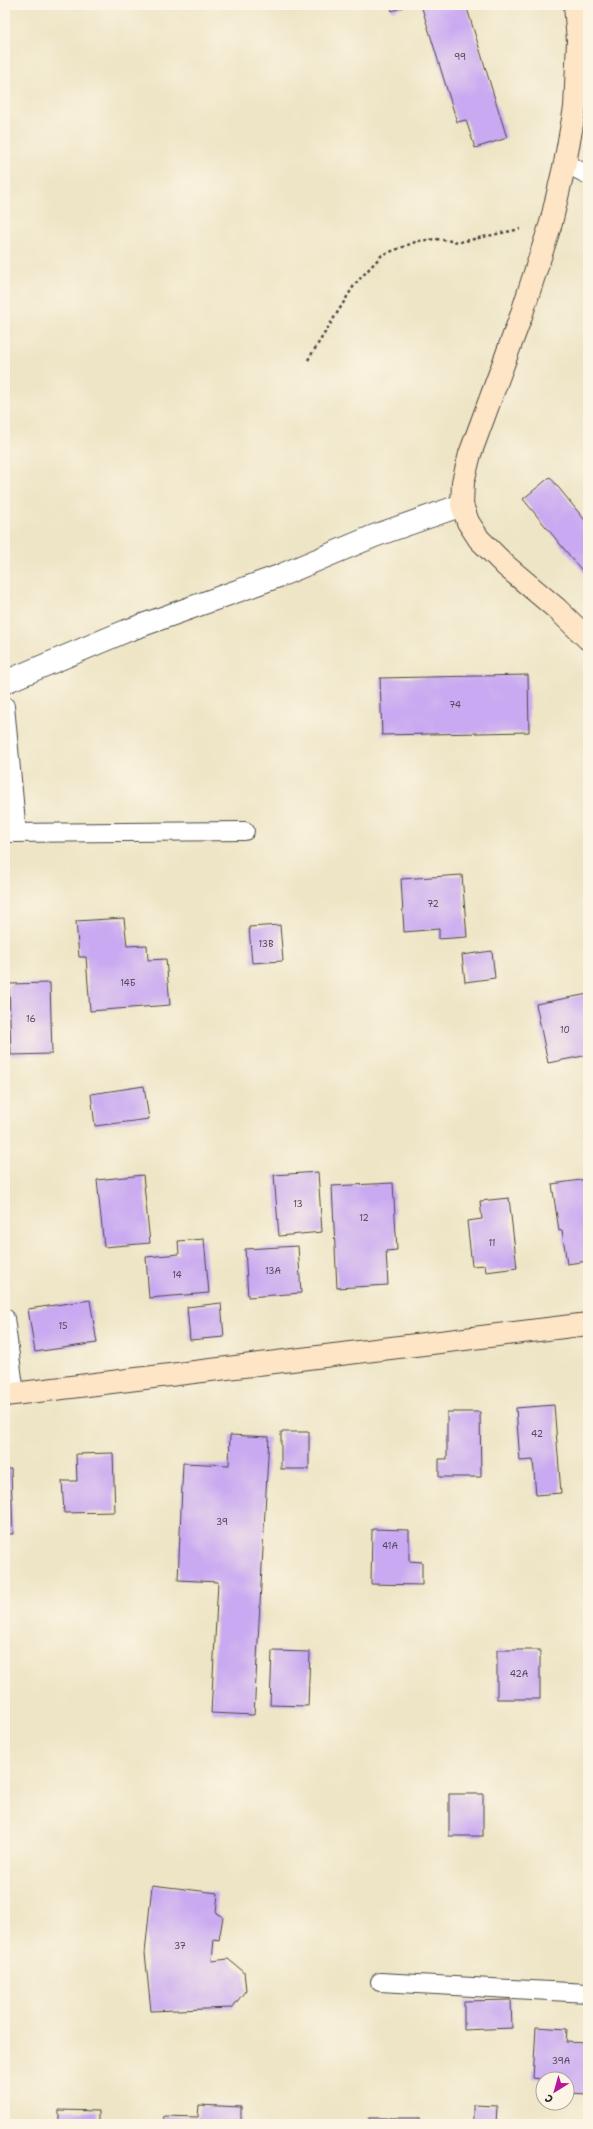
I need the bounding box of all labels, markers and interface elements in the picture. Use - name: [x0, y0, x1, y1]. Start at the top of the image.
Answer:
- house number: 99: [454, 51, 466, 63]
- house number: 74: [449, 699, 461, 711]
- house number: 72: [427, 898, 439, 910]
- house number: 13В: [259, 938, 273, 950]
- house number: 14Б: [120, 977, 136, 989]
- house number: 16: [26, 1013, 36, 1025]
- house number: 10: [560, 1024, 570, 1036]
- house number: 13: [293, 1198, 303, 1210]
- house number: 12: [359, 1212, 369, 1224]
- house number: 11: [488, 1237, 496, 1249]
- house number: 13А: [265, 1265, 282, 1277]
- house number: 14: [172, 1269, 182, 1281]
- house number: 15: [58, 1320, 68, 1332]
- house number: 42: [531, 1428, 543, 1440]
- house number: 39: [216, 1516, 228, 1528]
- house number: 41А: [382, 1540, 399, 1552]
- house number: 42А: [510, 1668, 529, 1680]
- house number: 37: [174, 1940, 186, 1952]
- house number: 39А: [552, 2055, 571, 2067]
- north arrow: [535, 2071, 575, 2111]
- text: С: [542, 2090, 556, 2107]

